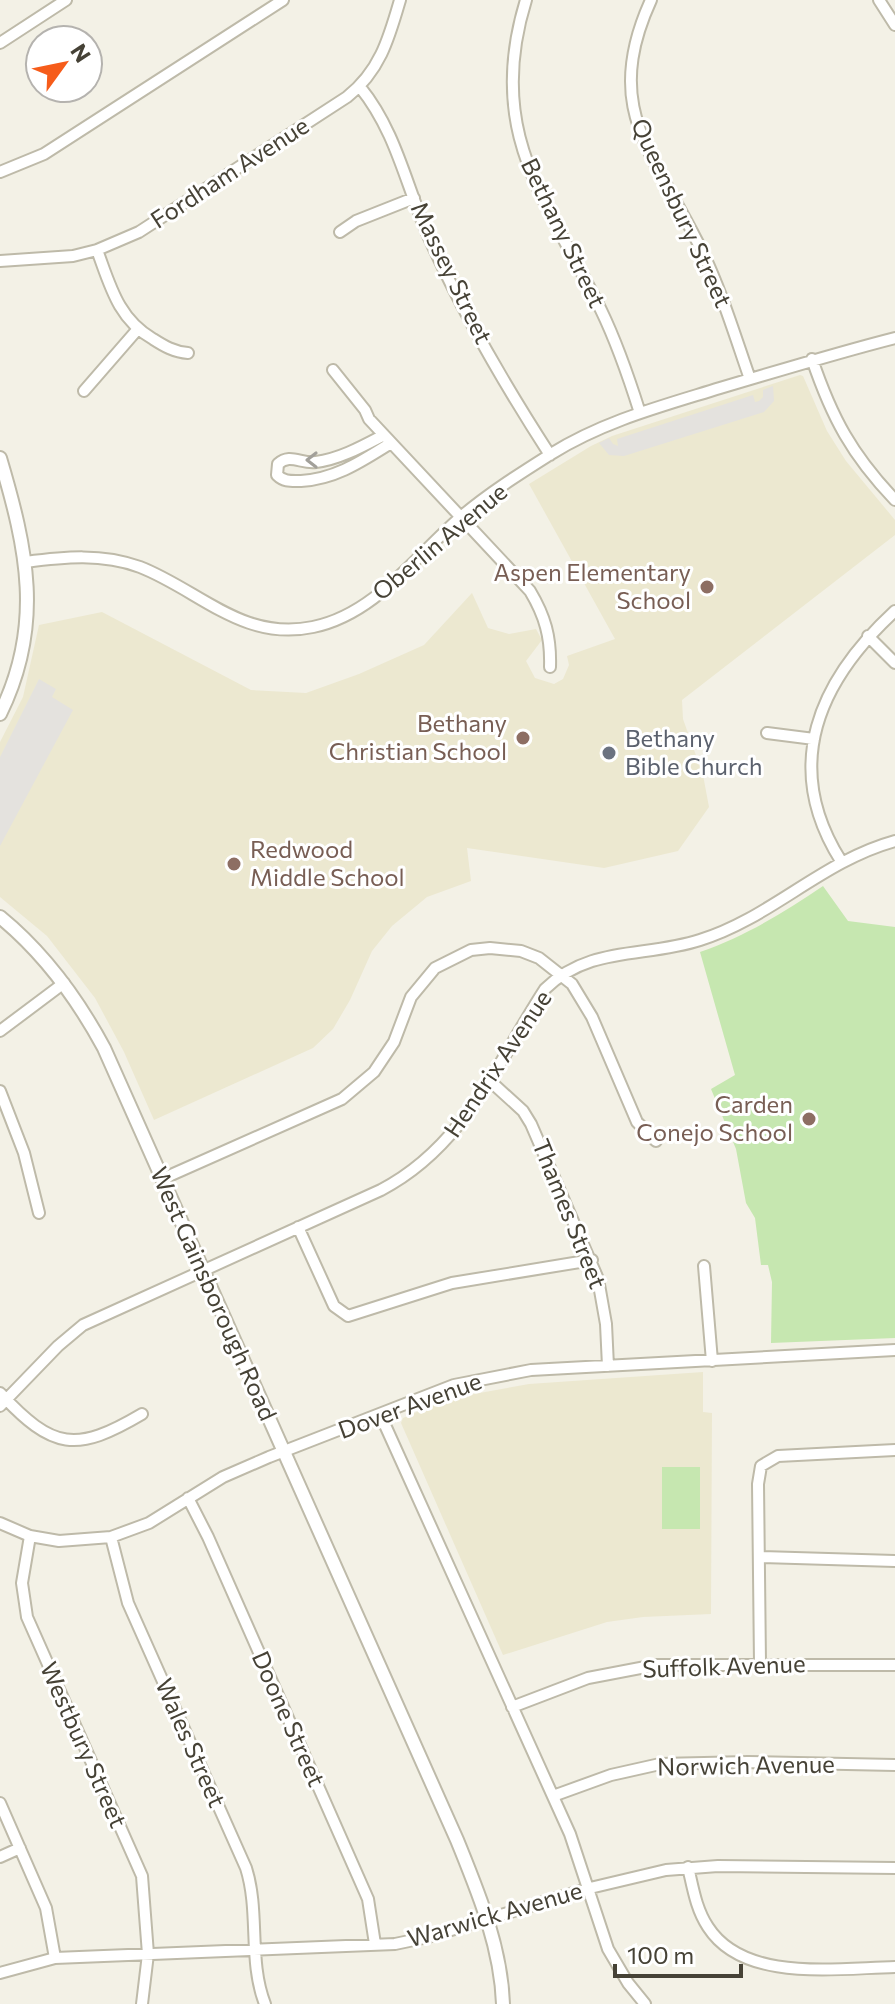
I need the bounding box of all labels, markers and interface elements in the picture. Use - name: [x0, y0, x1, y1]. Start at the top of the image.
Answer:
- north arrow: [24, 24, 104, 104]
- text: N: [65, 39, 97, 67]
- street label: Fordham Avenue: [145, 110, 314, 234]
- street label: Queensbury Street: [626, 113, 739, 312]
- street label: Bethany Street: [516, 153, 613, 312]
- street label: Massey Street: [405, 197, 499, 348]
- one-way arrow: [305, 451, 317, 469]
- street label: Oberlin Avenue: [366, 476, 512, 606]
- place label: Aspen Elementary School: [494, 557, 691, 614]
- marker: Aspen Elementary School: [698, 578, 716, 596]
- place label: Bethany Christian School: [329, 708, 507, 765]
- place label: Bethany Bible Church: [625, 723, 763, 780]
- marker: Bethany Christian School: [514, 729, 532, 747]
- marker: Bethany Bible Church: [600, 744, 618, 762]
- place label: Redwood Middle School: [250, 834, 405, 891]
- marker: Redwood Middle School: [225, 855, 243, 873]
- street label: Hendrix Avenue: [437, 984, 557, 1142]
- place label: Carden Conejo School: [636, 1089, 793, 1146]
- marker: Carden Conejo School: [800, 1110, 818, 1128]
- street label: Thames Street: [527, 1134, 614, 1293]
- street label: West Gainsborough Road: [145, 1162, 283, 1425]
- street label: Dover Avenue: [334, 1365, 485, 1444]
- street label: Doone Street: [247, 1646, 332, 1791]
- street label: Suffolk Avenue: [642, 1648, 806, 1683]
- street label: Westbury Street: [35, 1657, 134, 1832]
- street label: Wales Street: [150, 1674, 233, 1811]
- street label: Norwich Avenue: [657, 1748, 835, 1781]
- street label: Warwick Avenue: [404, 1875, 585, 1952]
- scale bar: [615, 1928, 741, 1978]
- text: 100 m: [627, 1940, 694, 1969]

